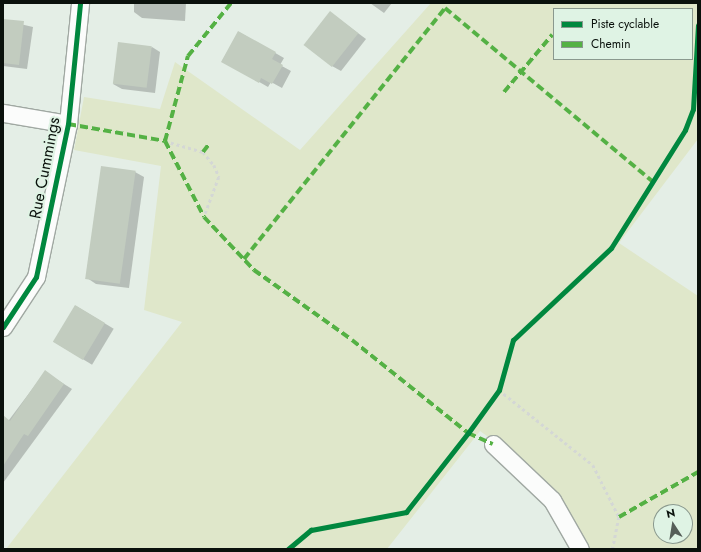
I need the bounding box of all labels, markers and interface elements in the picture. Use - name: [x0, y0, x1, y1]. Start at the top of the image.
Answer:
- legend: [553, 8, 693, 60]
- text: Piste cyclable: [591, 15, 659, 33]
- text: Chemin: [591, 35, 630, 53]
- street label: Rue Cummings: [26, 116, 64, 220]
- north arrow: [653, 504, 693, 544]
- text: N: [665, 505, 677, 522]

